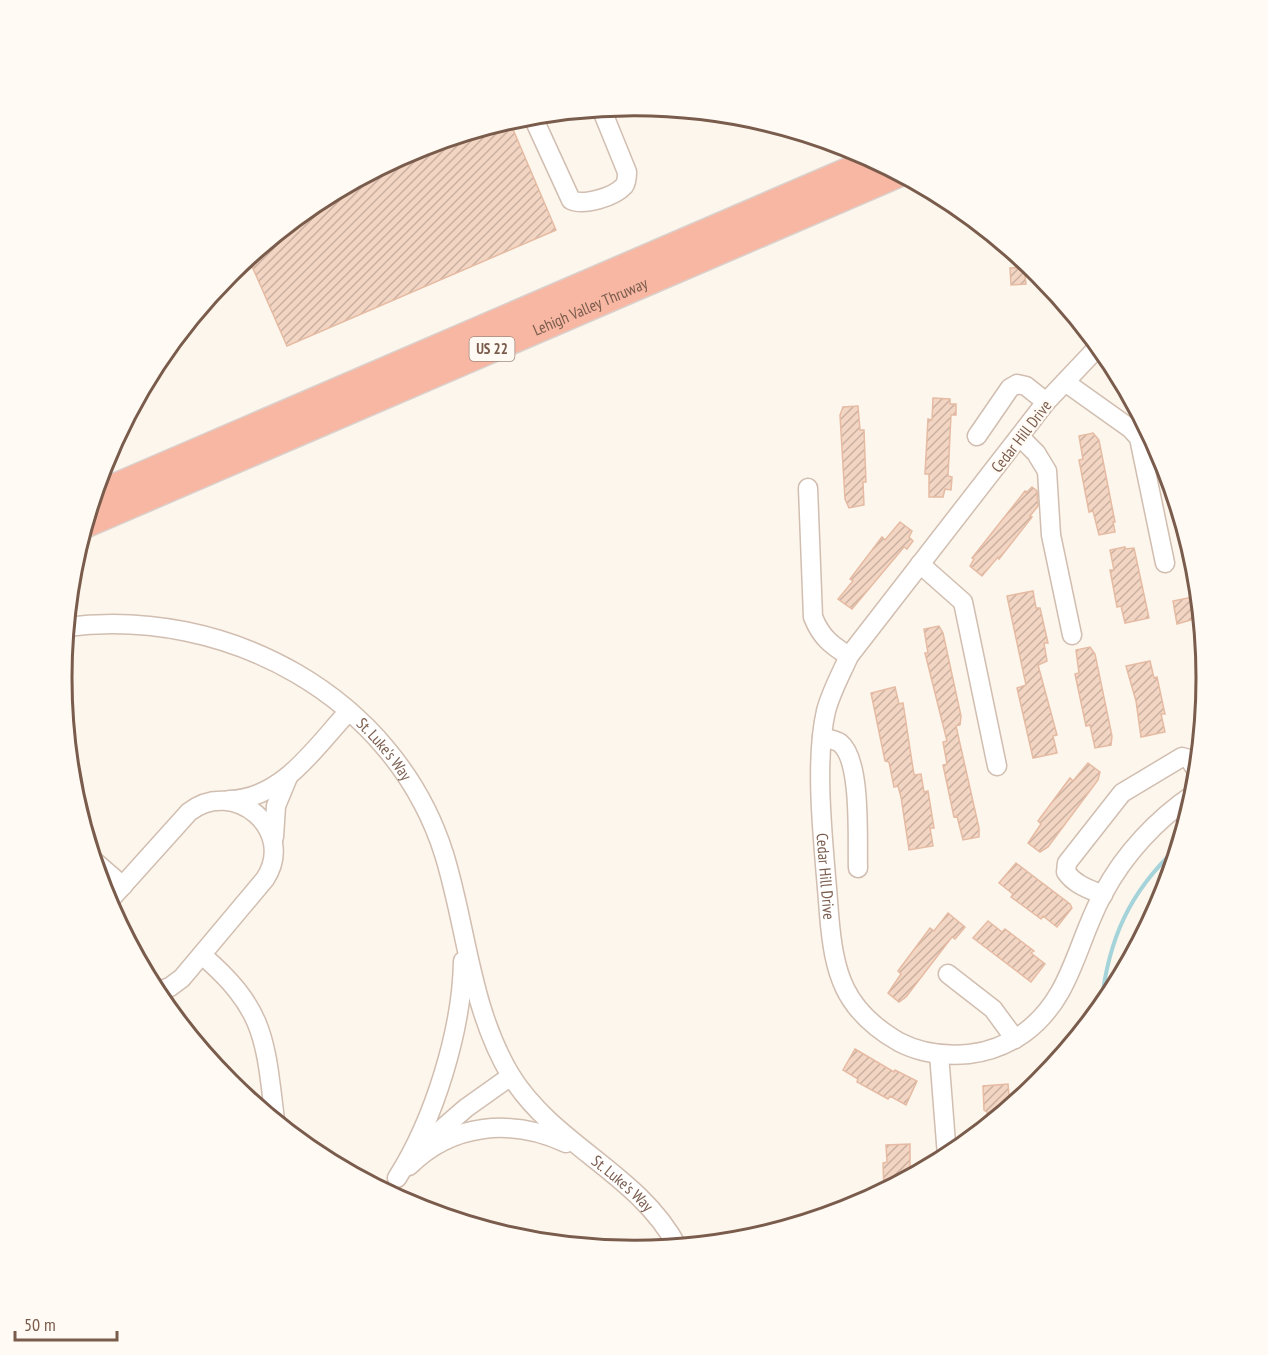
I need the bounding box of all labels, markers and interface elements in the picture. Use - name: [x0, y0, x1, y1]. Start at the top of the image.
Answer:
- street label: Lehigh Valley Thruway: [530, 273, 650, 340]
- road number: US 22: [470, 337, 514, 361]
- street label: Cedar Hill Drive: [986, 396, 1056, 476]
- street label: St. Luke's Way: [353, 713, 416, 784]
- street label: Cedar Hill Drive: [812, 832, 839, 920]
- street label: St. Luke's Way: [588, 1151, 658, 1215]
- scale bar: [15, 1304, 117, 1342]
- text: 50 m: [24, 1313, 56, 1336]

